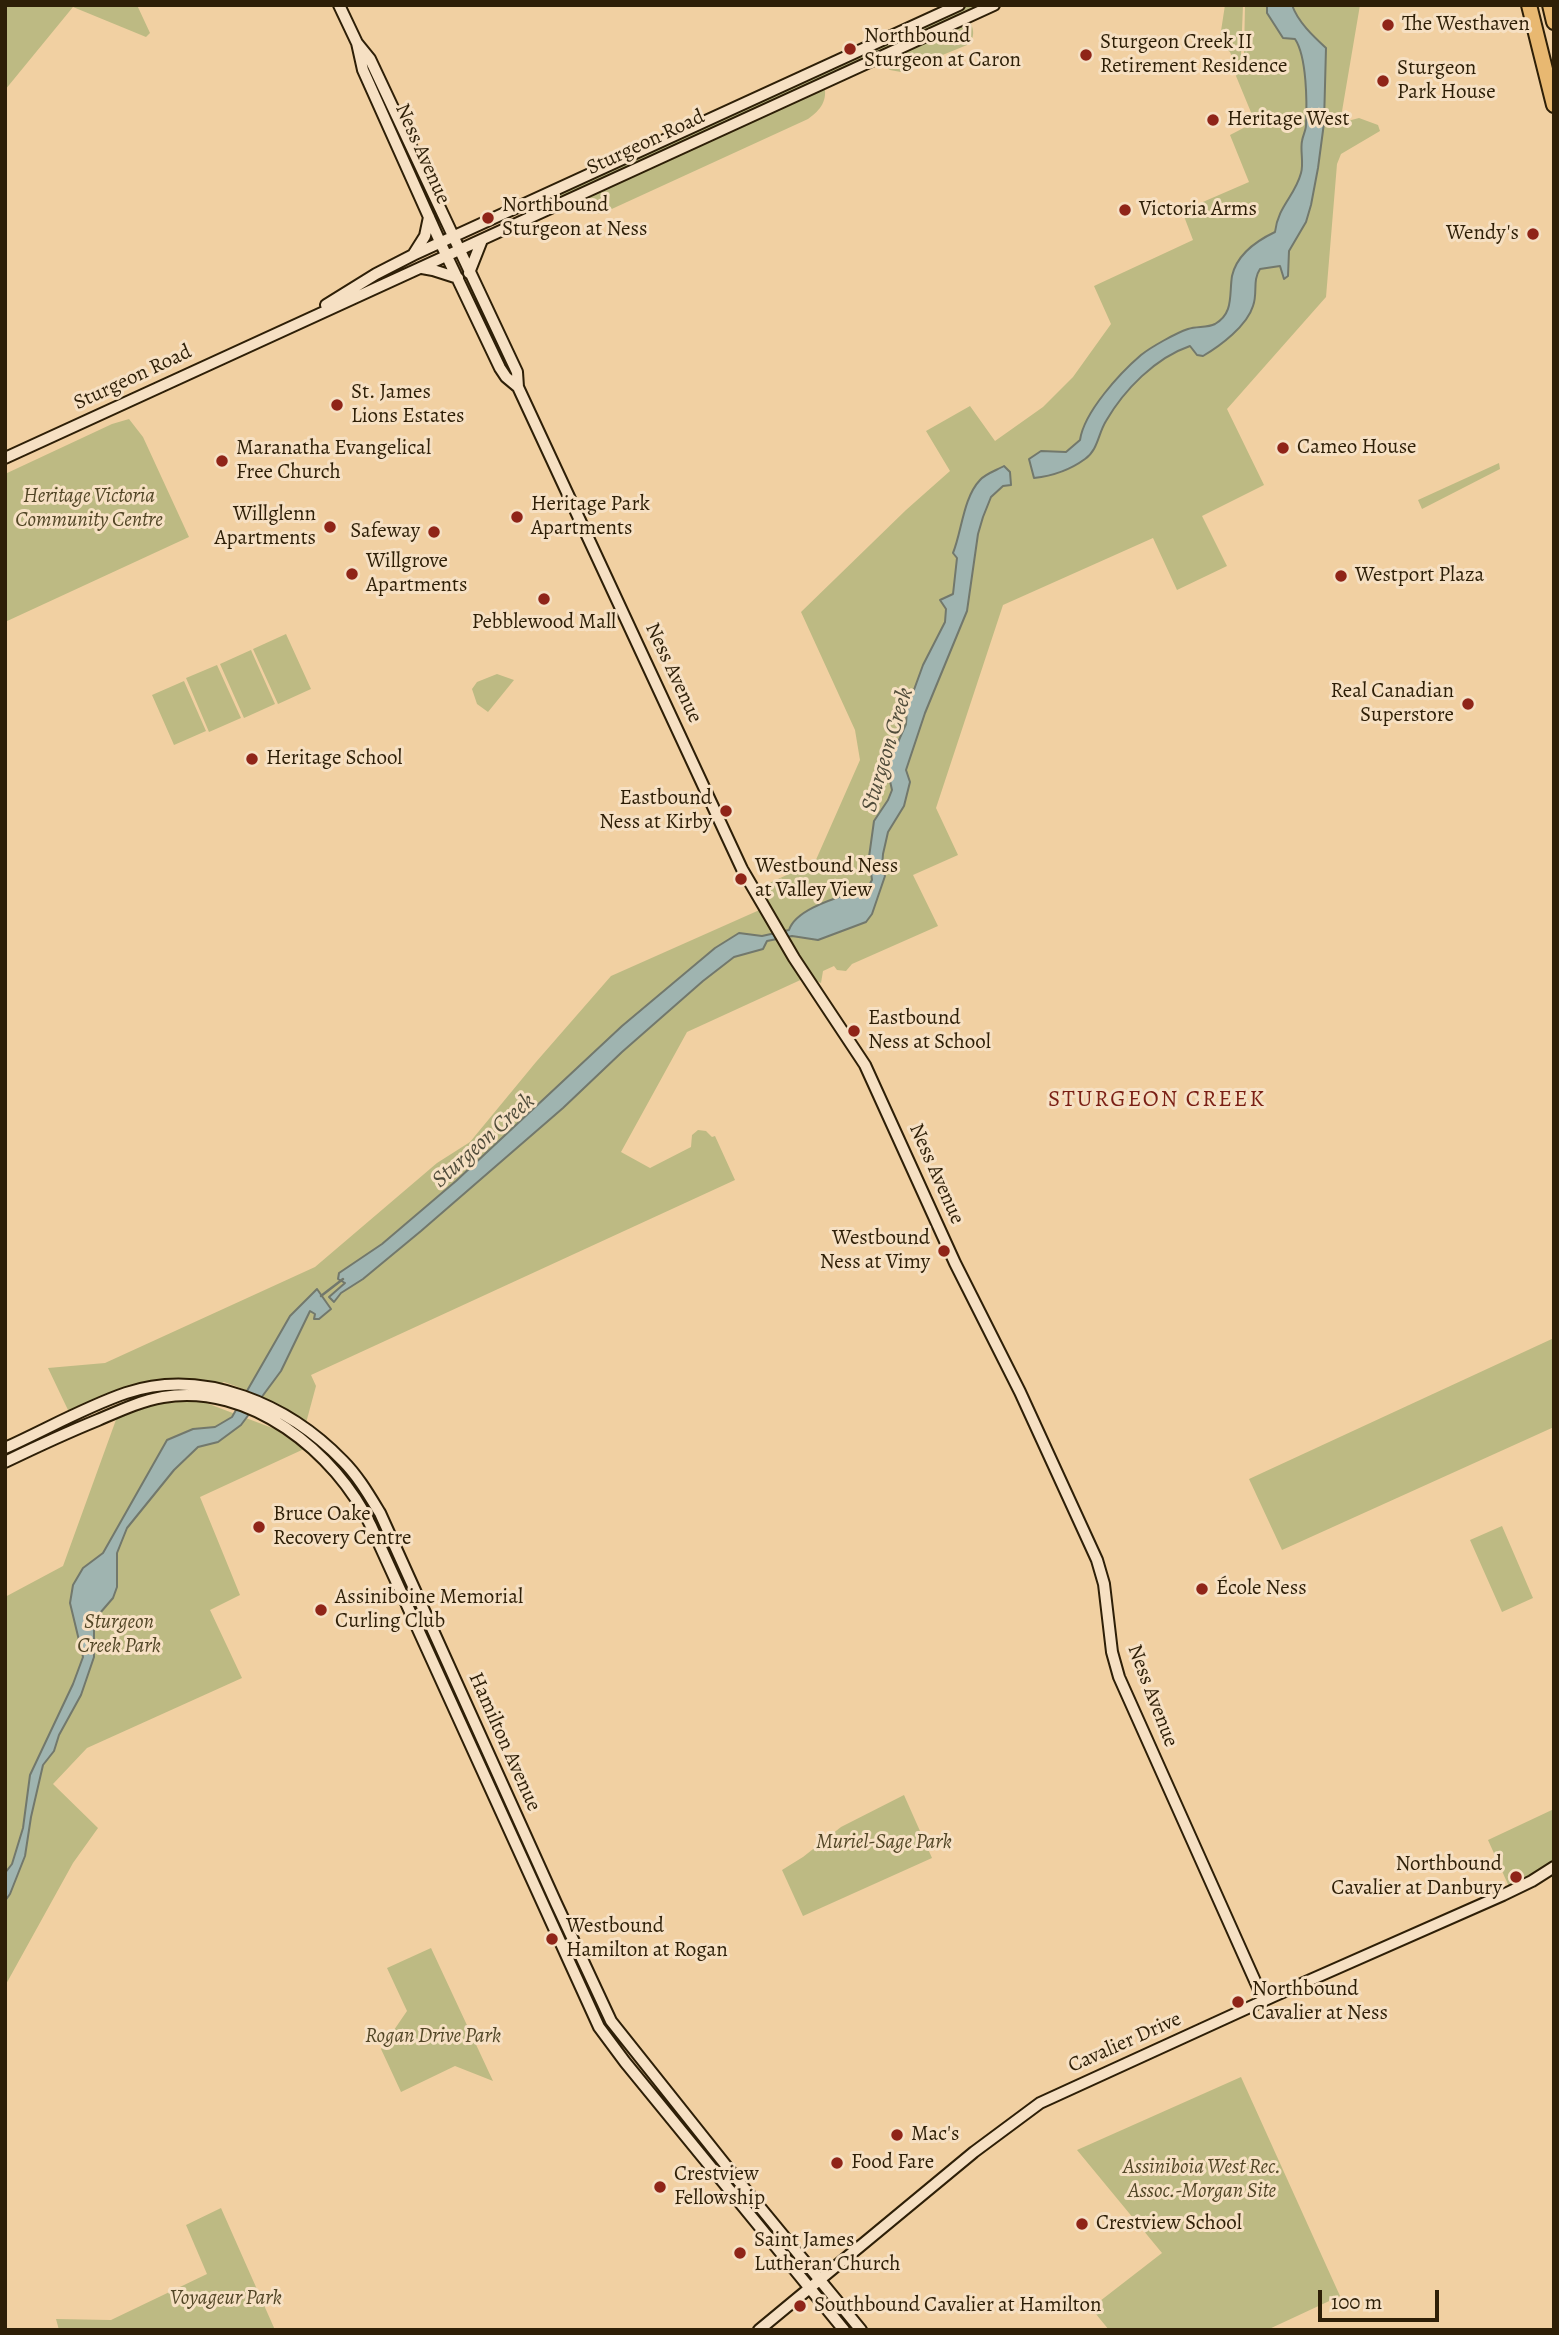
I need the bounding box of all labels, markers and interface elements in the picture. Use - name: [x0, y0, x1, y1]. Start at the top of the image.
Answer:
- place label: The Westhaven: [1402, 12, 1530, 38]
- marker: The Westhaven: [1380, 17, 1396, 33]
- place label: Northbound Sturgeon at Caron: [864, 24, 1021, 74]
- place label: Sturgeon Creek II Retirement Residence: [1100, 30, 1287, 80]
- marker: Northbound Sturgeon at Caron: [842, 41, 858, 57]
- marker: Sturgeon Creek II Retirement Residence: [1078, 47, 1094, 63]
- place label: Sturgeon Park House: [1397, 56, 1496, 106]
- marker: Sturgeon Park House: [1375, 73, 1391, 89]
- street label: Ness Avenue: [389, 100, 455, 208]
- street label: Sturgeon Road: [583, 105, 709, 181]
- place label: Heritage West: [1227, 107, 1349, 133]
- marker: Heritage West: [1205, 112, 1221, 128]
- place label: Northbound Sturgeon at Ness: [502, 193, 647, 243]
- place label: Victoria Arms: [1139, 197, 1257, 223]
- marker: Victoria Arms: [1117, 202, 1133, 218]
- marker: Northbound Sturgeon at Ness: [480, 210, 496, 226]
- place label: Wendy's: [1446, 221, 1519, 247]
- marker: Wendy's: [1525, 226, 1541, 242]
- street label: Sturgeon Road: [70, 340, 196, 416]
- place label: St. James Lions Estates: [351, 380, 464, 430]
- marker: St. James Lions Estates: [329, 397, 345, 413]
- place label: Cameo House: [1297, 435, 1417, 461]
- place label: Maranatha Evangelical Free Church: [236, 436, 431, 486]
- marker: Cameo House: [1275, 440, 1291, 456]
- marker: Maranatha Evangelical Free Church: [214, 453, 230, 469]
- park label: Heritage Victoria Community Centre: [15, 484, 163, 534]
- place label: Heritage Park Apartments: [531, 492, 650, 542]
- place label: Willglenn Apartments: [215, 502, 316, 552]
- marker: Heritage Park Apartments: [509, 509, 525, 525]
- marker: Willglenn Apartments: [322, 519, 338, 535]
- place label: Safeway: [350, 519, 420, 545]
- marker: Safeway: [426, 524, 442, 540]
- place label: Willgrove Apartments: [366, 549, 467, 599]
- place label: Westport Plaza: [1355, 563, 1484, 589]
- marker: Willgrove Apartments: [344, 566, 360, 582]
- marker: Westport Plaza: [1333, 568, 1349, 584]
- marker: Pebblewood Mall: [536, 591, 552, 607]
- place label: Pebblewood Mall: [472, 610, 616, 636]
- street label: Ness Avenue: [639, 619, 707, 727]
- place label: Real Canadian Superstore: [1331, 679, 1454, 729]
- water label: Sturgeon Creek: [856, 685, 920, 815]
- marker: Real Canadian Superstore: [1460, 696, 1476, 712]
- place label: Heritage School: [266, 746, 402, 772]
- marker: Heritage School: [244, 751, 260, 767]
- place label: Eastbound Ness at Kirby: [599, 786, 712, 836]
- marker: Eastbound Ness at Kirby: [718, 803, 734, 819]
- place label: Westbound Ness at Valley View: [755, 854, 898, 904]
- marker: Westbound Ness at Valley View: [733, 871, 749, 887]
- place label: Eastbound Ness at School: [868, 1006, 991, 1056]
- marker: Eastbound Ness at School: [846, 1023, 862, 1039]
- district label: STURGEON CREEK: [1050, 1086, 1264, 1114]
- water label: Sturgeon Creek: [427, 1088, 541, 1194]
- street label: Ness Avenue: [903, 1120, 969, 1228]
- place label: Westbound Ness at Vimy: [820, 1226, 930, 1276]
- marker: Westbound Ness at Vimy: [936, 1243, 952, 1259]
- place label: Bruce Oake Recovery Centre: [273, 1502, 411, 1552]
- marker: Bruce Oake Recovery Centre: [251, 1519, 267, 1535]
- place label: École Ness: [1216, 1576, 1307, 1602]
- marker: École Ness: [1194, 1581, 1210, 1597]
- place label: Assiniboine Memorial Curling Club: [335, 1585, 523, 1635]
- marker: Assiniboine Memorial Curling Club: [313, 1602, 329, 1618]
- park label: Sturgeon Creek Park: [77, 1610, 161, 1660]
- street label: Ness Avenue: [1121, 1641, 1183, 1751]
- street label: Hamilton Avenue: [462, 1669, 546, 1815]
- park label: Muriel-Sage Park: [816, 1830, 952, 1856]
- place label: Northbound Cavalier at Danbury: [1331, 1852, 1502, 1902]
- marker: Northbound Cavalier at Danbury: [1508, 1869, 1524, 1885]
- place label: Westbound Hamilton at Rogan: [566, 1914, 728, 1964]
- marker: Westbound Hamilton at Rogan: [544, 1931, 560, 1947]
- place label: Northbound Cavalier at Ness: [1252, 1977, 1388, 2027]
- marker: Northbound Cavalier at Ness: [1230, 1994, 1246, 2010]
- street label: Cavalier Drive: [1065, 2007, 1185, 2079]
- park label: Rogan Drive Park: [365, 2024, 501, 2050]
- place label: Mac's: [911, 2122, 959, 2148]
- marker: Mac's: [889, 2127, 905, 2143]
- place label: Food Fare: [851, 2150, 934, 2176]
- marker: Food Fare: [829, 2155, 845, 2171]
- park label: Assiniboia West Rec. Assoc.-Morgan Site: [1123, 2155, 1281, 2205]
- place label: Crestview Fellowship: [674, 2162, 765, 2212]
- marker: Crestview Fellowship: [652, 2179, 668, 2195]
- place label: Crestview School: [1096, 2211, 1242, 2237]
- marker: Crestview School: [1074, 2216, 1090, 2232]
- place label: Saint James Lutheran Church: [754, 2228, 901, 2278]
- marker: Saint James Lutheran Church: [732, 2245, 748, 2261]
- scale bar: [1321, 2276, 1442, 2320]
- park label: Voyageur Park: [170, 2286, 282, 2312]
- text: 100 m: [1331, 2288, 1382, 2316]
- place label: Southbound Cavalier at Hamilton: [814, 2293, 1102, 2319]
- marker: Southbound Cavalier at Hamilton: [792, 2298, 808, 2314]

